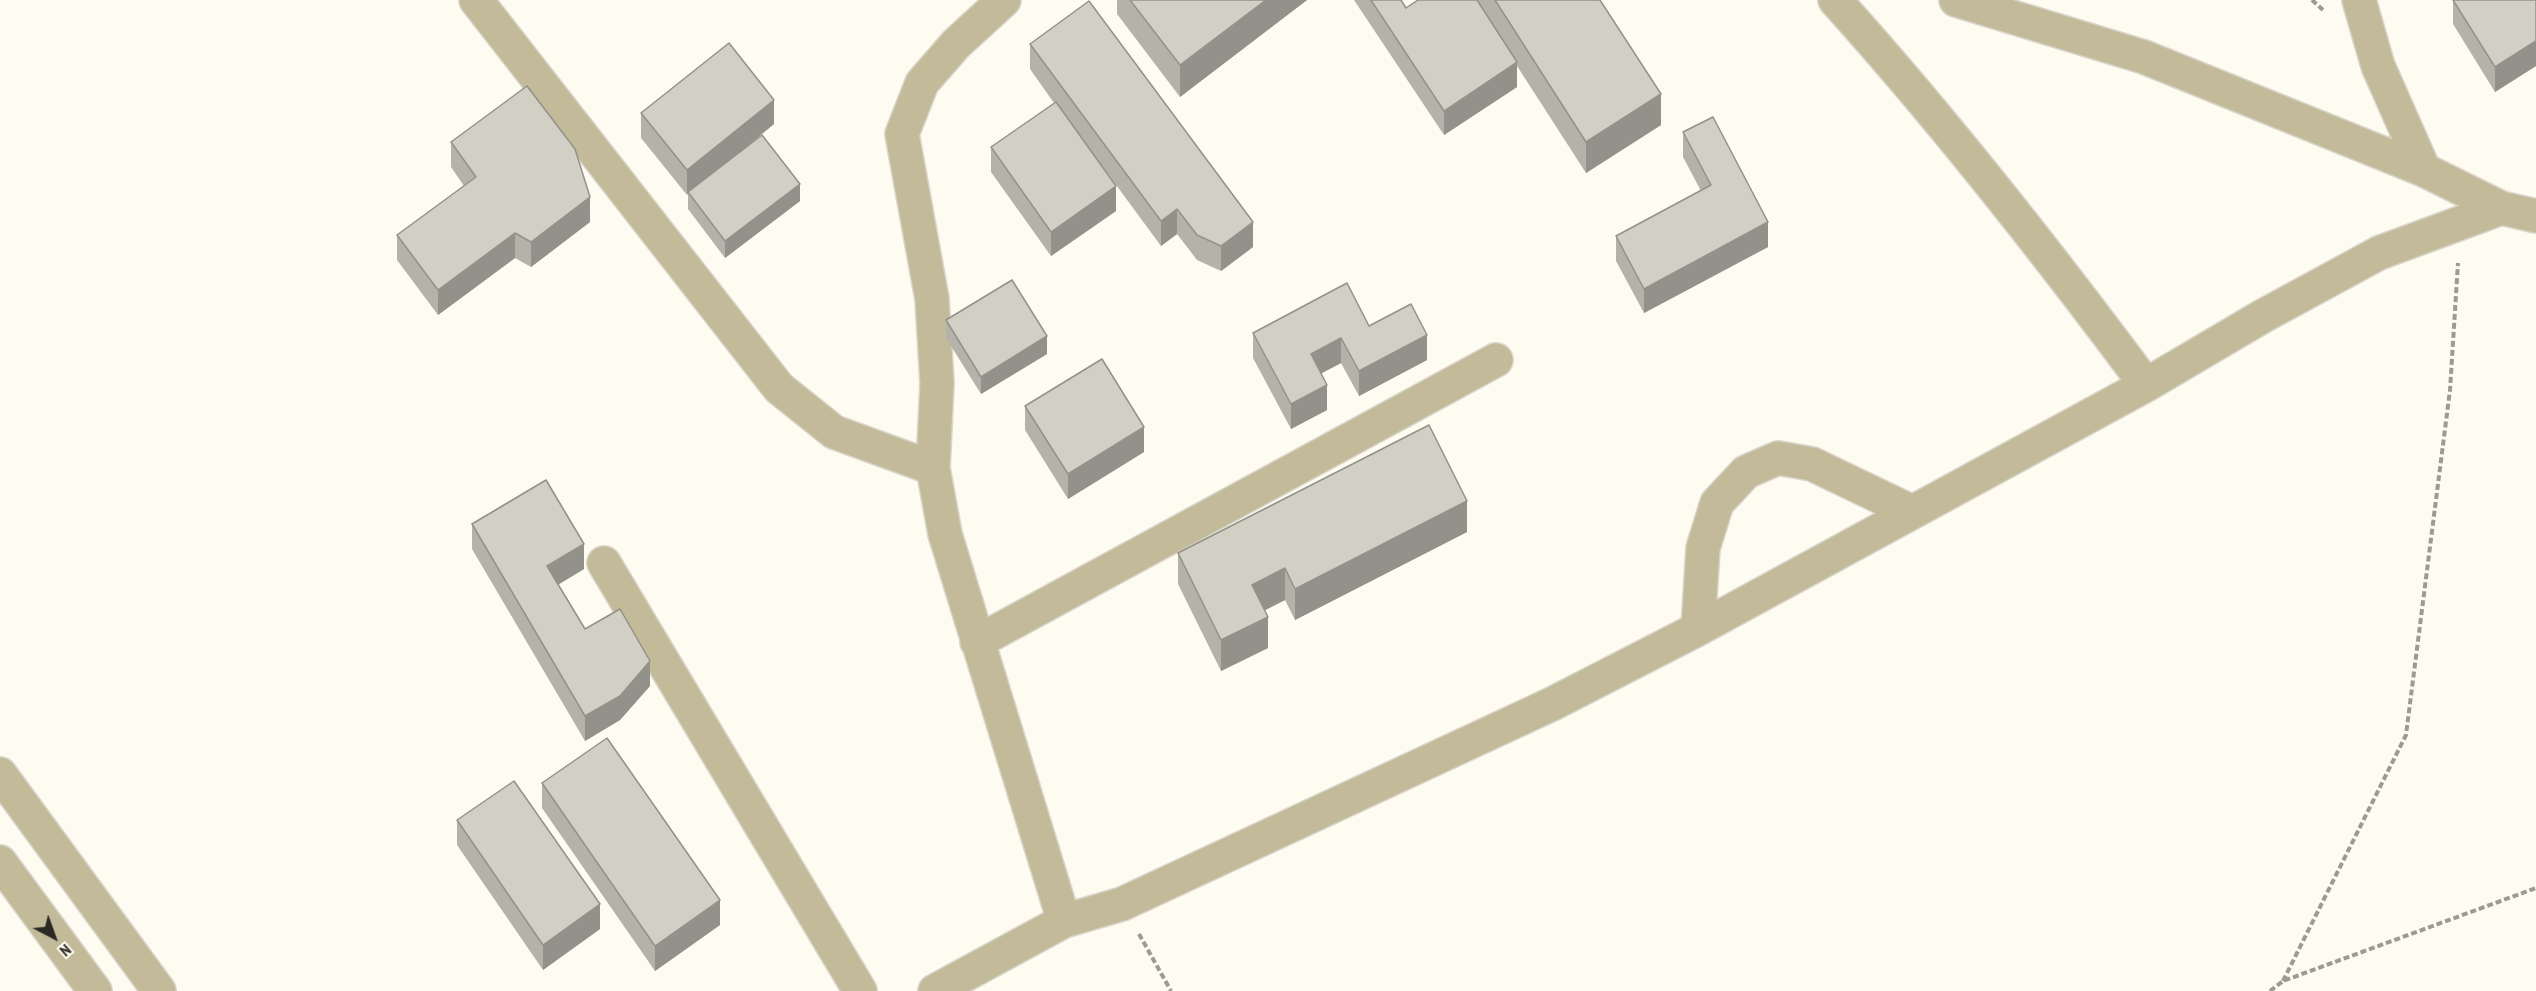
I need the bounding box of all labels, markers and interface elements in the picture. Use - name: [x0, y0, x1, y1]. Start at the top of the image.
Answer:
- north arrow: [24, 907, 84, 967]
- text: N: [56, 940, 76, 961]

